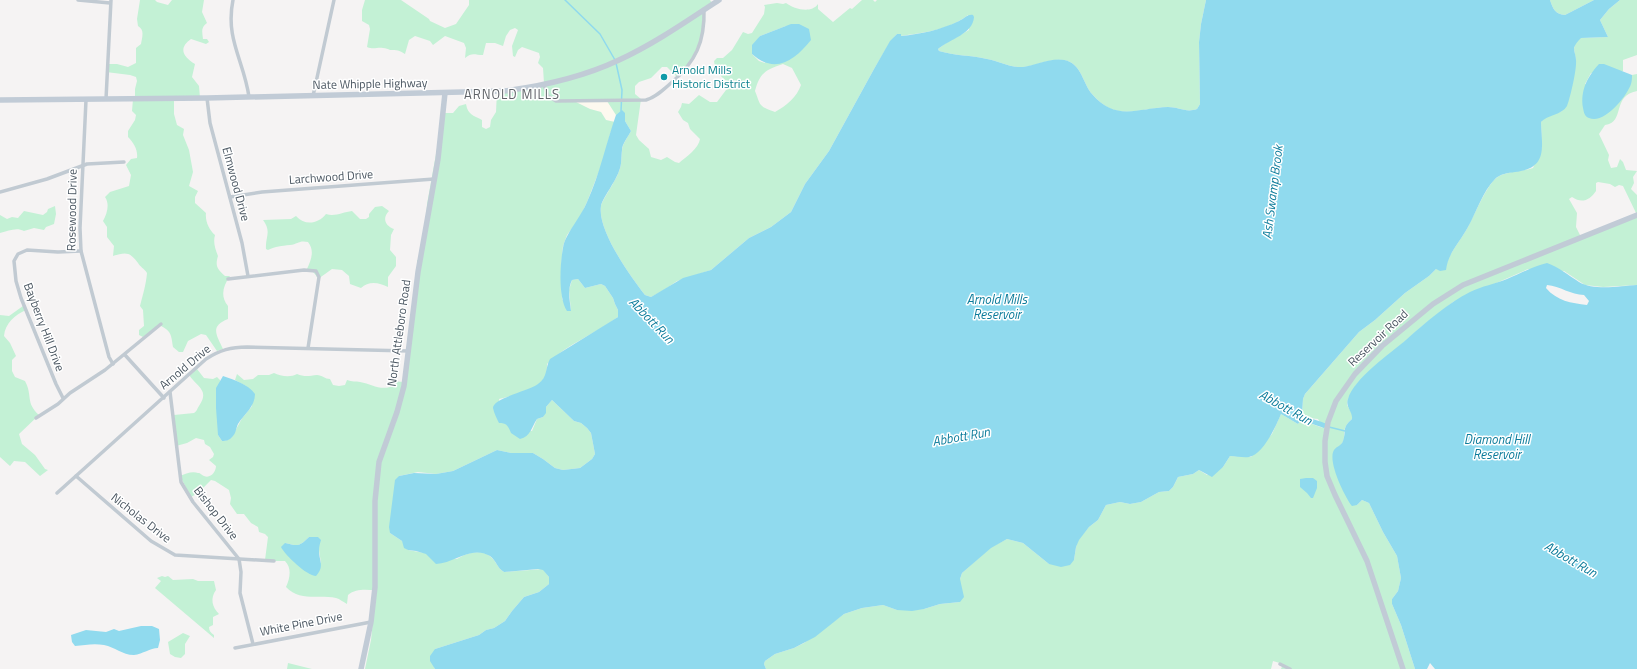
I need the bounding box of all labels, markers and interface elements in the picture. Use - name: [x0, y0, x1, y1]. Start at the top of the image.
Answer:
- place label: Arnold Mills Historic District: [672, 60, 751, 93]
- marker: Arnold Mills Historic District: [659, 72, 669, 82]
- street label: Nate Whipple Highway: [312, 73, 428, 94]
- district label: ARNOLD MILLS: [464, 84, 560, 104]
- water label: Ash Swamp Brook: [1256, 142, 1288, 240]
- street label: Elmwood Drive: [217, 145, 256, 223]
- street label: Larchwood Drive: [288, 164, 374, 189]
- street label: Rosewood Drive: [61, 169, 82, 251]
- street label: North Attleboro Road: [382, 278, 415, 388]
- street label: Bayberry Hill Drive: [19, 280, 70, 374]
- water label: Arnold Mills Reservoir: [967, 289, 1029, 324]
- water label: Abbott Run: [625, 292, 680, 348]
- street label: Reservoir Road: [1343, 305, 1412, 371]
- street label: Arnold Drive: [155, 339, 215, 394]
- water label: Abbott Run: [1256, 384, 1317, 430]
- water label: Abbott Run: [931, 421, 992, 451]
- water label: Diamond Hill Reservoir: [1464, 429, 1532, 464]
- street label: Bishop Drive: [189, 482, 243, 544]
- street label: Nicholas Drive: [107, 488, 176, 547]
- water label: Abbott Run: [1541, 536, 1602, 582]
- street label: White Pine Drive: [258, 606, 344, 641]

